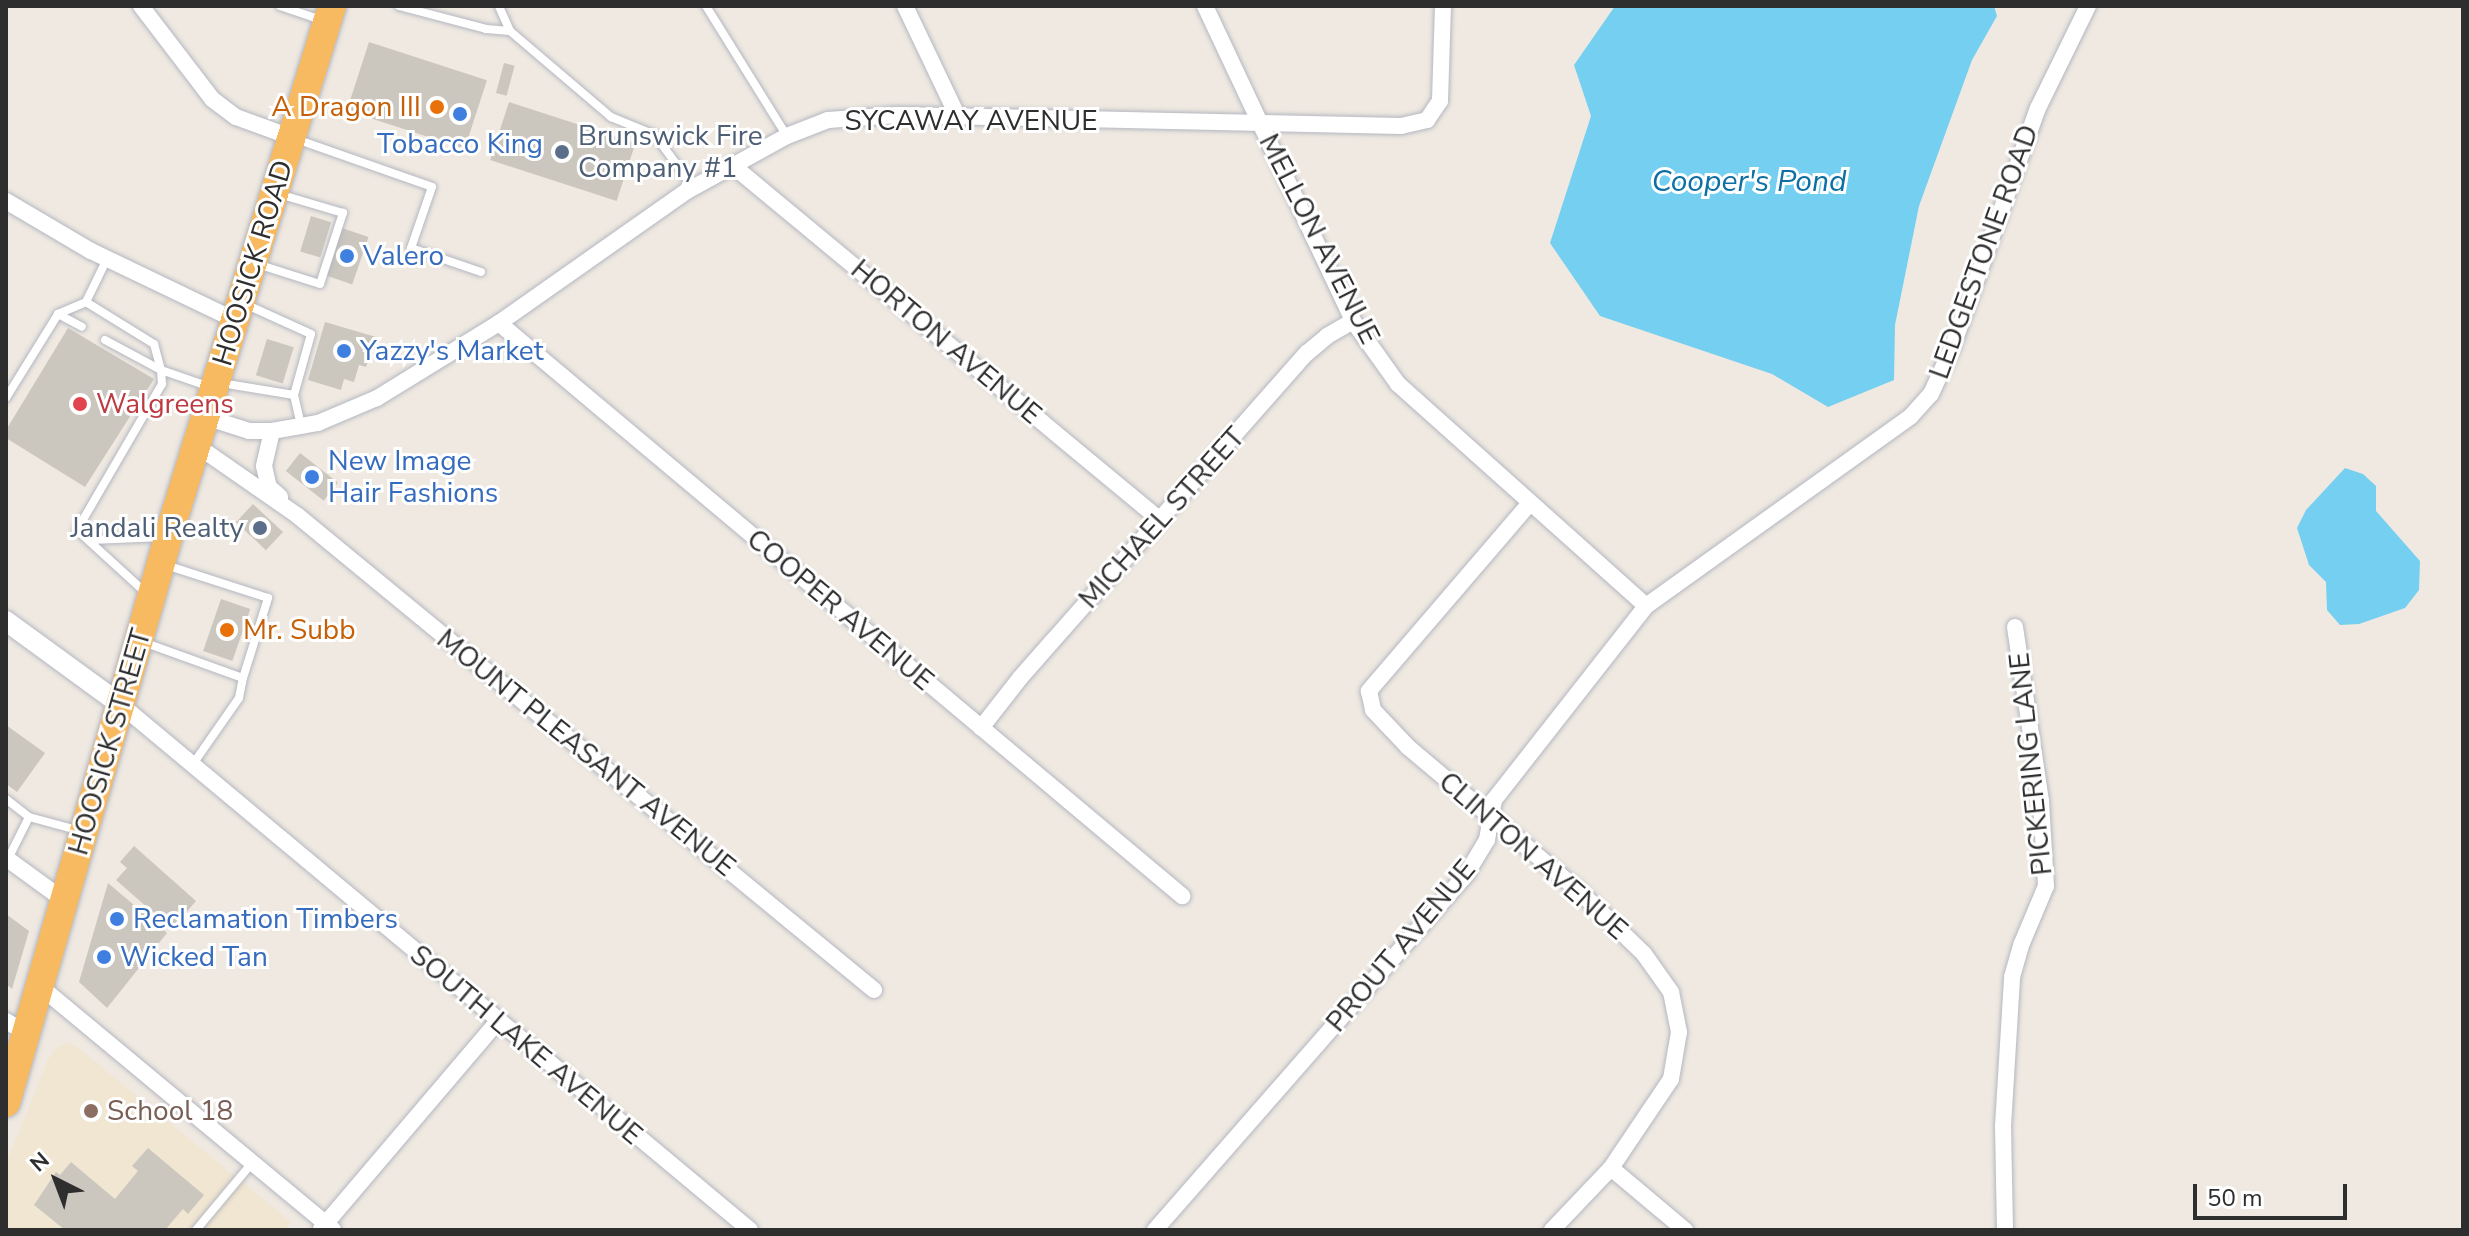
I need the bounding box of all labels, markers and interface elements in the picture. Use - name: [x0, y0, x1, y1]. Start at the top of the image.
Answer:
- place label: A Dragon III: [271, 90, 421, 124]
- marker: A Dragon III: [428, 98, 446, 116]
- street label: SYCAWAY AVENUE: [844, 104, 1098, 138]
- marker: Tobacco King: [451, 105, 469, 123]
- place label: Brunswick Fire Company #1: [578, 119, 763, 185]
- street label: LEDGESTONE ROAD: [1922, 120, 2046, 384]
- place label: Tobacco King: [377, 127, 543, 161]
- street label: MELLON AVENUE: [1252, 128, 1386, 350]
- marker: Brunswick Fire Company #1: [553, 143, 571, 161]
- street label: HOOSICK ROAD: [206, 156, 300, 370]
- water label: Cooper's Pond: [1652, 164, 1846, 200]
- place label: Valero: [363, 239, 444, 273]
- marker: Valero: [338, 247, 356, 265]
- street label: HORTON AVENUE: [844, 253, 1048, 431]
- place label: Yazzy's Market: [360, 334, 544, 368]
- marker: Yazzy's Market: [335, 342, 353, 360]
- place label: Walgreens: [96, 387, 234, 421]
- marker: Walgreens: [71, 395, 89, 413]
- street label: MICHAEL STREET: [1072, 421, 1252, 615]
- place label: New Image Hair Fashions: [328, 444, 498, 510]
- marker: New Image Hair Fashions: [303, 468, 321, 486]
- place label: Jandali Realty: [70, 511, 244, 545]
- marker: Jandali Realty: [251, 519, 269, 537]
- street label: COOPER AVENUE: [740, 522, 940, 698]
- place label: Mr. Subb: [243, 613, 356, 647]
- marker: Mr. Subb: [218, 621, 236, 639]
- street label: MOUNT PLEASANT AVENUE: [430, 622, 742, 884]
- street label: HOOSICK STREET: [62, 625, 158, 859]
- street label: PICKERING LANE: [2003, 651, 2059, 877]
- street label: CLINTON AVENUE: [1432, 765, 1634, 947]
- street label: PROUT AVENUE: [1319, 853, 1483, 1039]
- place label: Reclamation Timbers: [133, 902, 398, 936]
- marker: Reclamation Timbers: [108, 910, 126, 928]
- street label: SOUTH LAKE AVENUE: [403, 938, 649, 1152]
- place label: Wicked Tan: [120, 940, 268, 974]
- marker: Wicked Tan: [95, 948, 113, 966]
- place label: School 18: [107, 1094, 233, 1128]
- marker: School 18: [82, 1102, 100, 1120]
- north arrow: [16, 1140, 96, 1220]
- text: N: [24, 1146, 56, 1179]
- scale bar: [2197, 1168, 2351, 1218]
- text: 50 m: [2207, 1182, 2263, 1214]

